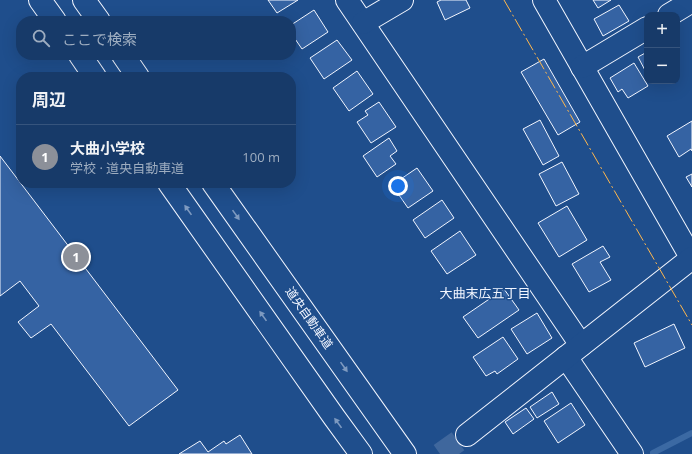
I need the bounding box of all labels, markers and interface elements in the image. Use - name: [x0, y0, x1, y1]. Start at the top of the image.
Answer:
- map controls: [644, 12, 680, 84]
- button: +: [644, 12, 680, 48]
- search box: [16, 16, 296, 60]
- icon: search: [30, 27, 52, 49]
- text: ここで検索: [62, 29, 137, 49]
- button: −: [644, 48, 680, 84]
- text: 周辺: [32, 88, 66, 111]
- text: 大曲小学校: [70, 138, 145, 158]
- text: 1: [41, 148, 49, 166]
- text: 100 m: [242, 148, 280, 166]
- text: 学校 · 道央自動車道: [70, 159, 184, 177]
- your location: [388, 176, 408, 196]
- one-way arrow: [184, 205, 192, 215]
- one-way arrow: [232, 210, 240, 220]
- pin: 1: [63, 242, 89, 272]
- street label: 道央自動車道: [282, 283, 337, 352]
- district label: 大曲末広五丁目: [439, 284, 531, 302]
- one-way arrow: [259, 311, 267, 321]
- one-way arrow: [339, 361, 348, 372]
- one-way arrow: [334, 417, 342, 428]

